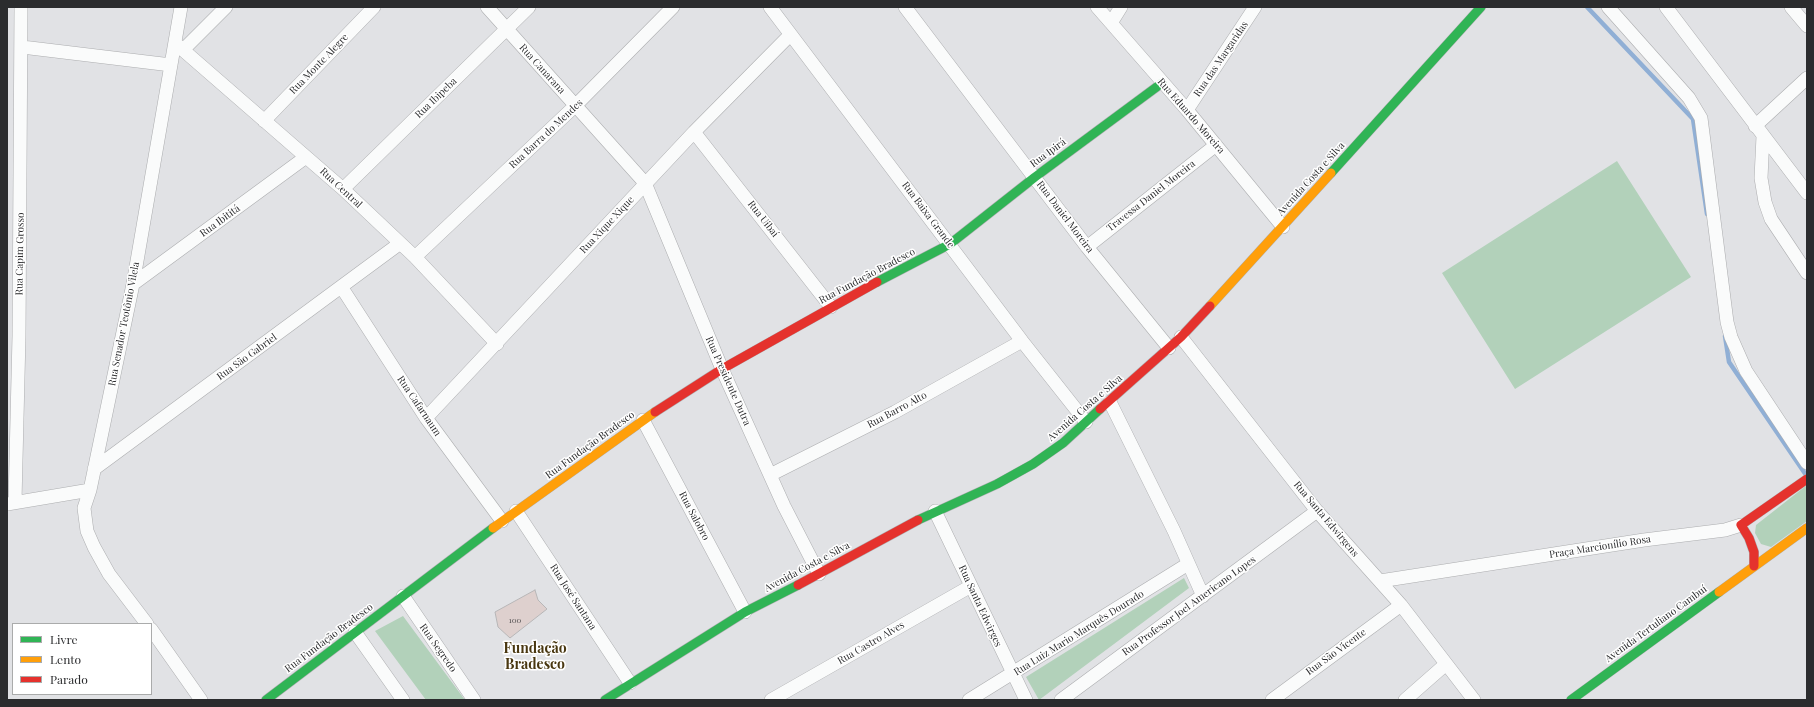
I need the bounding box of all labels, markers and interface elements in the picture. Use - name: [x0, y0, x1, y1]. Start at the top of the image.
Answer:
- street label: Rua das Margaridas: [1191, 19, 1251, 99]
- street label: Rua Monte Alegre: [287, 31, 351, 97]
- street label: Rua Canarana: [516, 42, 568, 96]
- street label: Rua Ibipeba: [413, 75, 459, 121]
- street label: Rua Eduardo Moreira: [1155, 76, 1227, 156]
- street label: Rua Barra do Mendes: [507, 97, 585, 171]
- street label: Rua Ipirá: [1028, 136, 1068, 170]
- street label: Avenida Costa e Silva: [1275, 140, 1347, 218]
- street label: Travessa Daniel Moreira: [1104, 158, 1198, 234]
- street label: Rua Central: [317, 165, 365, 211]
- street label: Rua Baixa Grande: [899, 179, 957, 251]
- street label: Rua Daniel Moreira: [1034, 179, 1096, 255]
- street label: Rua Xique Xique: [577, 194, 637, 256]
- street label: Rua Uibaí: [745, 198, 781, 240]
- street label: Rua Ibititá: [198, 202, 242, 240]
- street label: Rua Capim Grosso: [13, 212, 27, 296]
- street label: Rua Fundação Bradesco: [817, 246, 917, 306]
- street label: Rua Senador Teotônio Vilela: [106, 261, 142, 387]
- street label: Rua São Gabriel: [215, 331, 279, 383]
- street label: Rua Presidente Dutra: [703, 335, 753, 427]
- street label: Avenida Costa e Silva: [1045, 372, 1125, 444]
- street label: Rua Cafarnaum: [394, 374, 444, 438]
- street label: Rua Barro Alto: [865, 389, 929, 431]
- street label: Rua Fundação Bradesco: [543, 409, 637, 481]
- street label: Rua Santa Edwirgens: [1291, 479, 1361, 559]
- street label: Rua Salobro: [676, 489, 712, 543]
- street label: Praça Marcionílio Rosa: [1548, 533, 1652, 561]
- street label: Avenida Costa e Silva: [762, 539, 852, 595]
- street label: Rua Professor Joel Americano Lopes: [1120, 554, 1258, 658]
- street label: Rua José Santana: [547, 562, 599, 632]
- street label: Rua Santa Edwirges: [956, 563, 1004, 649]
- street label: Avenida Tertuliano Cambuí: [1603, 583, 1709, 665]
- street label: Rua Luiz Mario Marquês Dourado: [1012, 588, 1146, 678]
- street label: Rua Fundação Bradesco: [283, 601, 375, 675]
- house number: 100: [509, 615, 521, 625]
- street label: Rua Castro Alves: [835, 619, 907, 667]
- street label: Rua Segredo: [417, 622, 459, 674]
- legend: [12, 623, 152, 695]
- street label: Rua São Vicente: [1304, 626, 1368, 678]
- text: Livre: [50, 631, 78, 647]
- district label: Fundação Bradesco: [503, 641, 567, 674]
- text: Lento: [50, 651, 81, 667]
- text: Parado: [50, 671, 88, 687]

